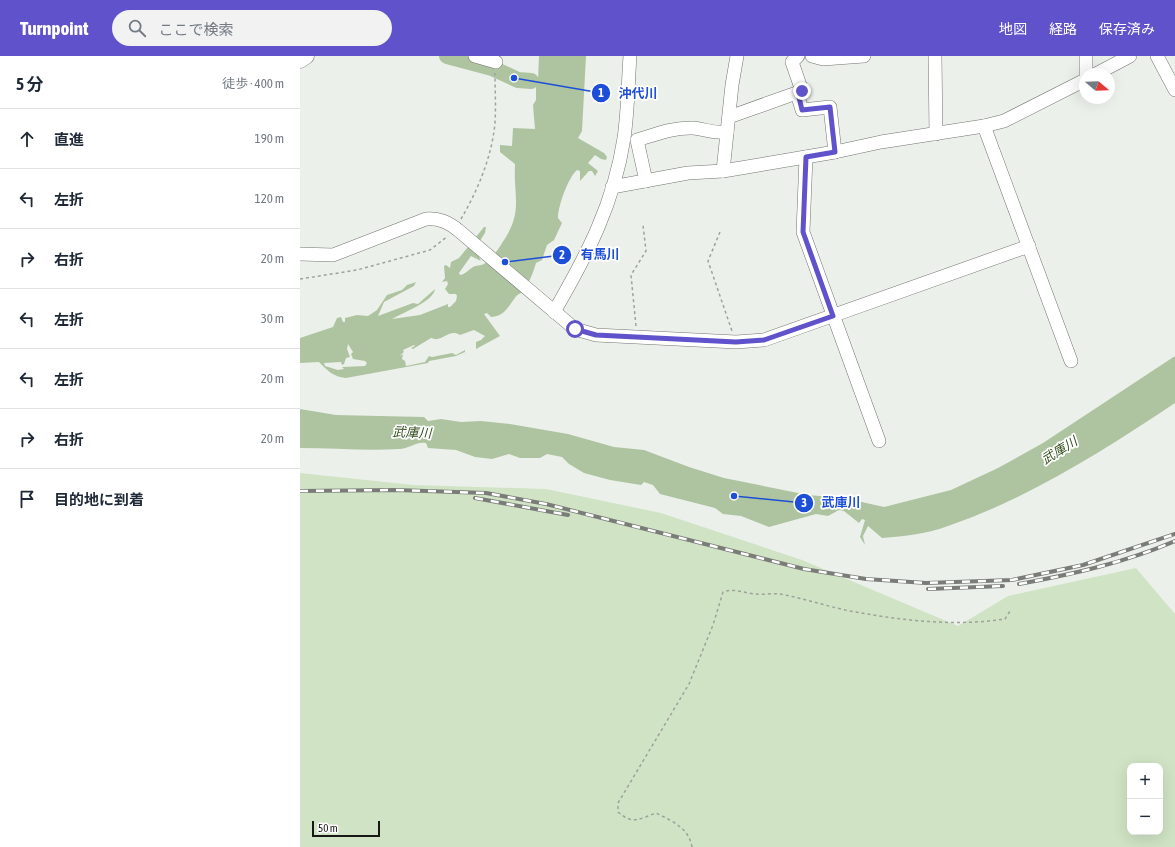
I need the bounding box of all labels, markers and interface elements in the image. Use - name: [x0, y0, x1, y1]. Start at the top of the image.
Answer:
- search box: [112, 10, 392, 46]
- text: Turnpoint: [20, 17, 88, 39]
- icon: search: [126, 17, 148, 39]
- text: ここで検索: [158, 21, 233, 38]
- text: 地図: [999, 21, 1027, 37]
- text: 経路: [1049, 21, 1077, 37]
- text: 保存済み: [1099, 21, 1155, 37]
- north arrow: [1079, 68, 1115, 104]
- text: 5 分: [16, 74, 43, 94]
- text: 徒歩 · 400 m: [222, 76, 284, 91]
- callout: 沖代川: [591, 80, 666, 105]
- route end: [793, 82, 811, 100]
- text: 1: [598, 86, 604, 100]
- text: 沖代川: [618, 86, 658, 101]
- icon: ahead: [16, 128, 38, 150]
- text: 直進: [54, 131, 84, 148]
- text: 190 m: [255, 131, 284, 146]
- icon: left: [16, 188, 38, 210]
- text: 左折: [54, 191, 84, 208]
- text: 120 m: [255, 191, 284, 206]
- callout: 有馬川: [552, 242, 627, 267]
- text: 有馬川: [580, 247, 620, 262]
- icon: right: [16, 248, 38, 270]
- text: 2: [559, 248, 565, 262]
- text: 右折: [54, 251, 84, 268]
- text: 20 m: [261, 251, 284, 266]
- icon: left: [16, 308, 38, 330]
- text: 左折: [54, 311, 84, 328]
- text: 30 m: [261, 311, 284, 326]
- route start: [566, 320, 584, 338]
- icon: left: [16, 368, 38, 390]
- text: 左折: [54, 371, 84, 388]
- text: 20 m: [261, 371, 284, 386]
- water label: 武庫川: [392, 424, 434, 441]
- icon: right: [16, 428, 38, 450]
- text: 右折: [54, 431, 84, 448]
- text: 20 m: [261, 431, 284, 446]
- water label: 武庫川: [1039, 433, 1081, 467]
- icon: arrive: [16, 488, 38, 510]
- callout: 武庫川: [794, 490, 869, 515]
- text: 目的地に到着: [54, 491, 144, 508]
- text: 武庫川: [821, 495, 861, 510]
- text: 3: [801, 496, 807, 510]
- map controls: [1127, 763, 1163, 835]
- button: +: [1127, 763, 1163, 799]
- button: −: [1127, 799, 1163, 835]
- scale bar: [312, 819, 380, 838]
- text: 50 m: [318, 822, 338, 834]

